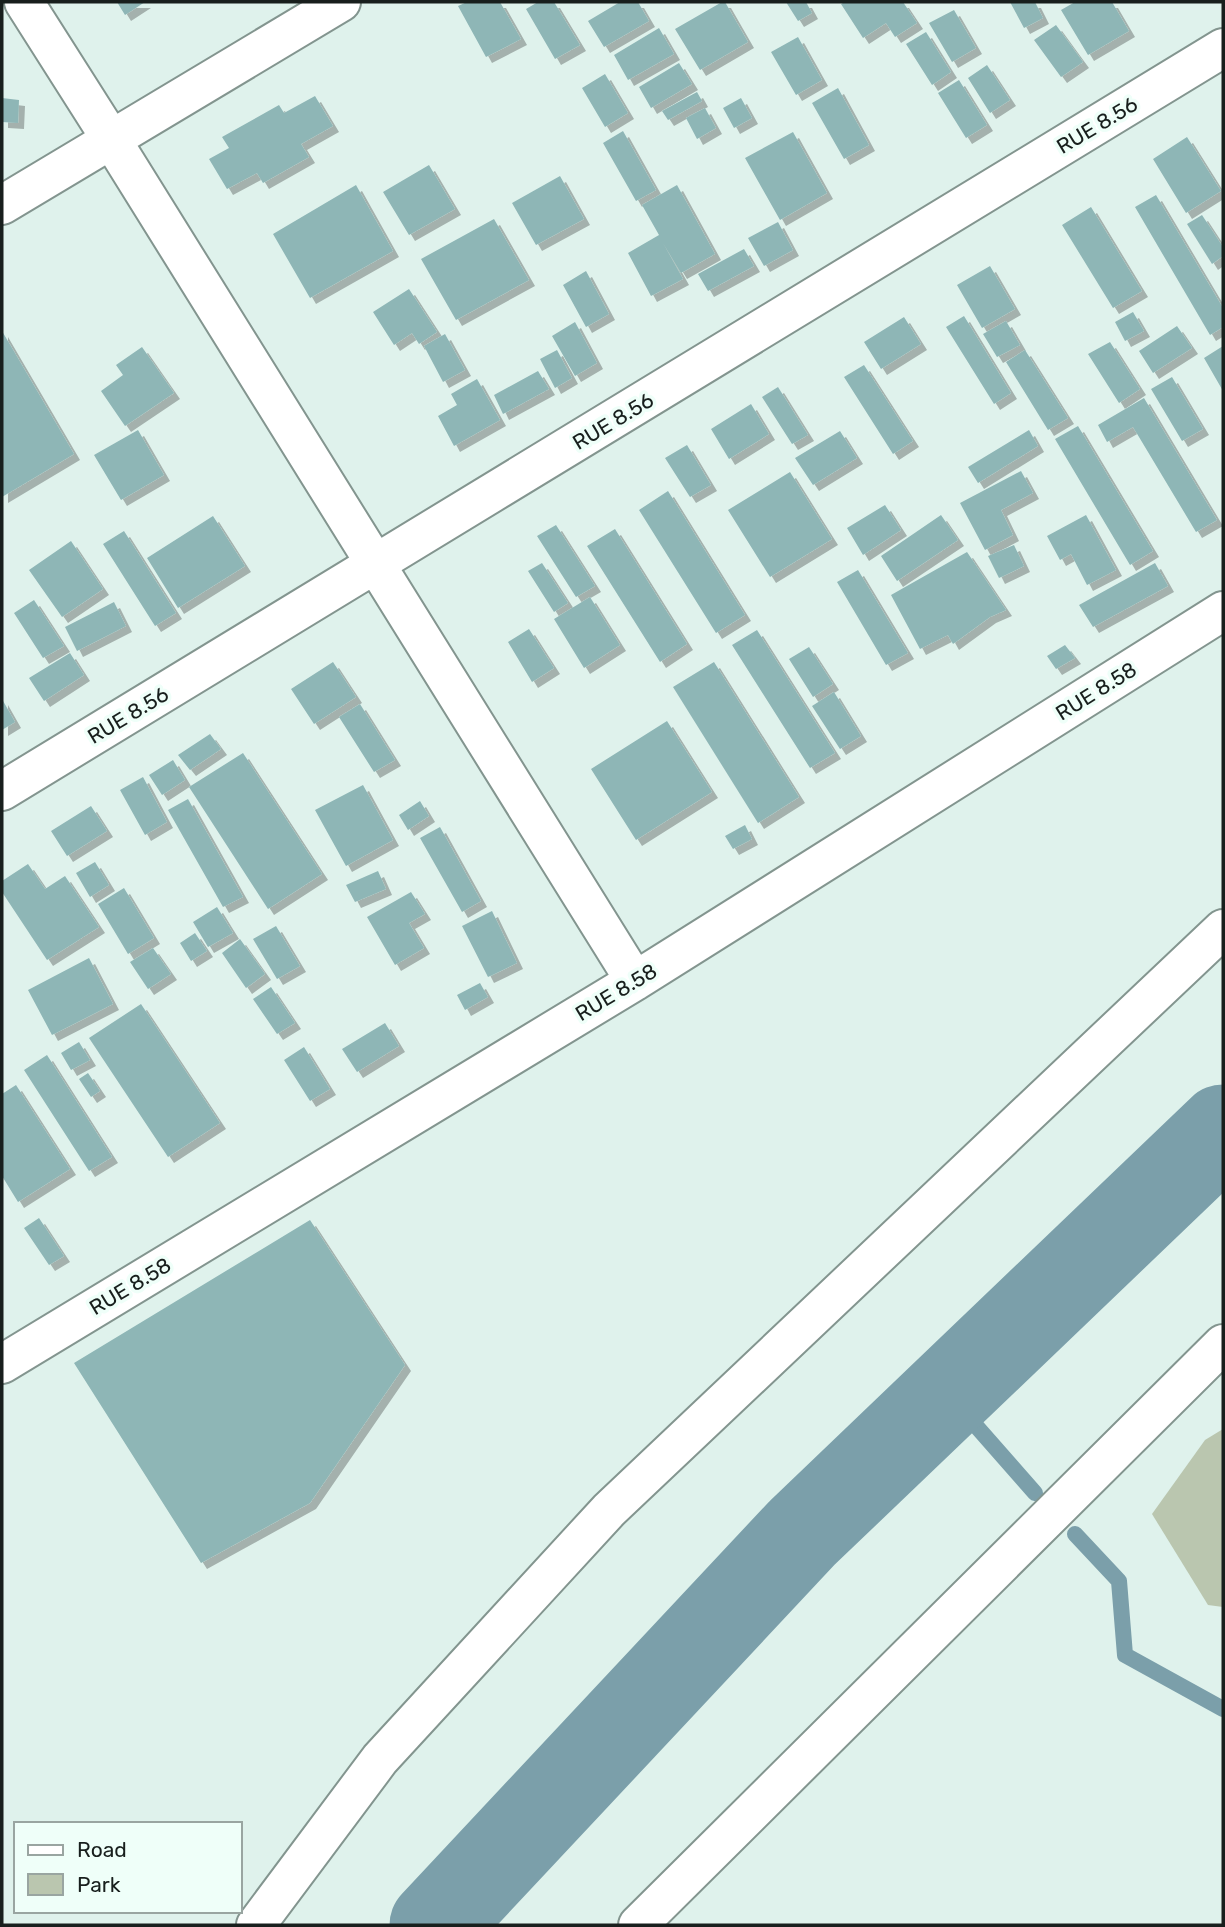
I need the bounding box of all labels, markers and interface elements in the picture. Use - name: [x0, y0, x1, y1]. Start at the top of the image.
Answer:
- street label: RUE 8.56: [1052, 91, 1142, 159]
- street label: RUE 8.56: [568, 387, 658, 455]
- street label: RUE 8.58: [1051, 656, 1141, 726]
- street label: RUE 8.56: [83, 681, 173, 749]
- street label: RUE 8.58: [571, 958, 661, 1026]
- street label: RUE 8.58: [85, 1252, 175, 1320]
- legend: [14, 1822, 242, 1913]
- text: Road: [77, 1837, 127, 1862]
- text: Park: [77, 1872, 121, 1897]

